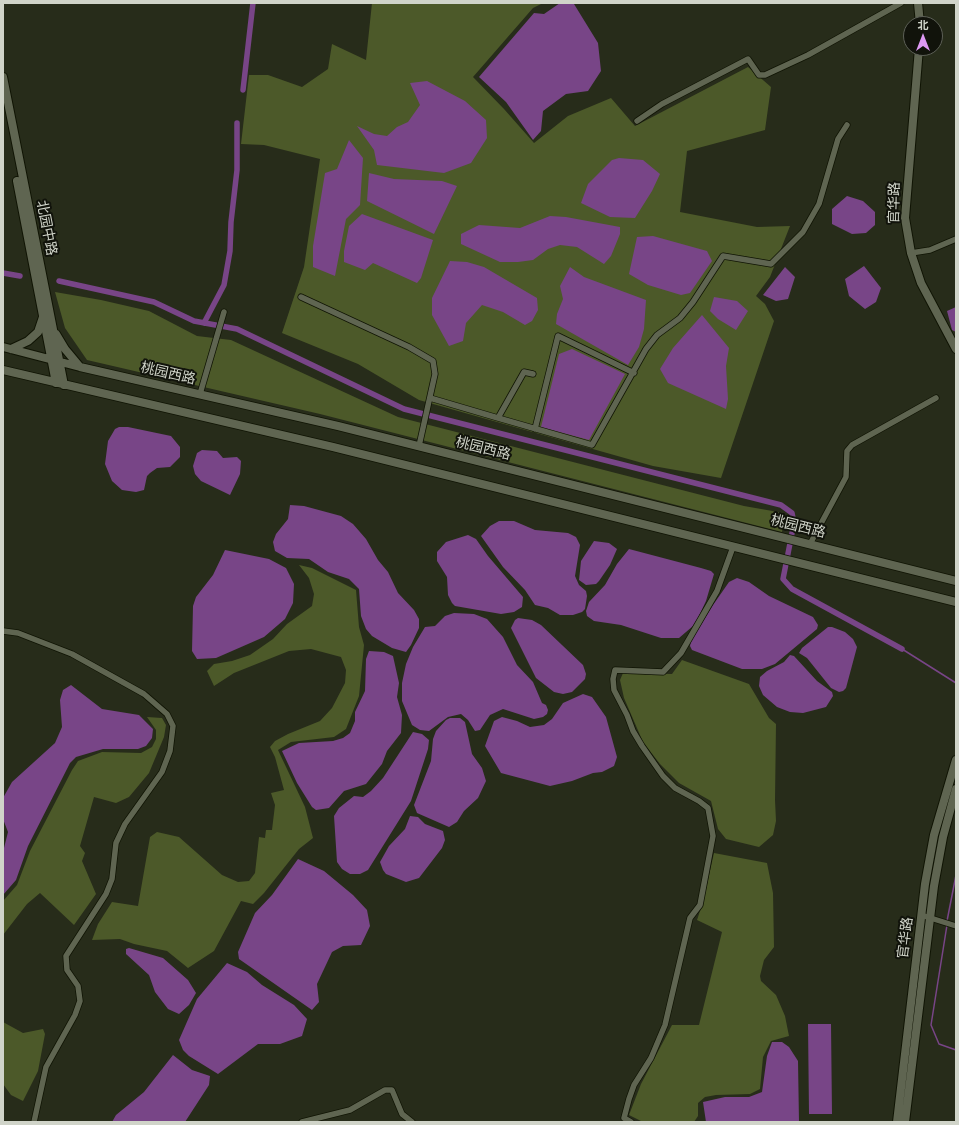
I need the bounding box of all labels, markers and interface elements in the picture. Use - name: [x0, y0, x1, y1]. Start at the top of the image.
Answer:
- north arrow: [903, 16, 943, 56]
- text: 北: [918, 18, 929, 32]
- street label: 官华路: [886, 182, 904, 224]
- street label: 北园中路: [32, 199, 60, 257]
- street label: 桃园西路: [139, 360, 197, 388]
- street label: 桃园西路: [454, 434, 512, 464]
- street label: 桃园西路: [769, 512, 827, 542]
- street label: 官华路: [895, 916, 917, 960]

